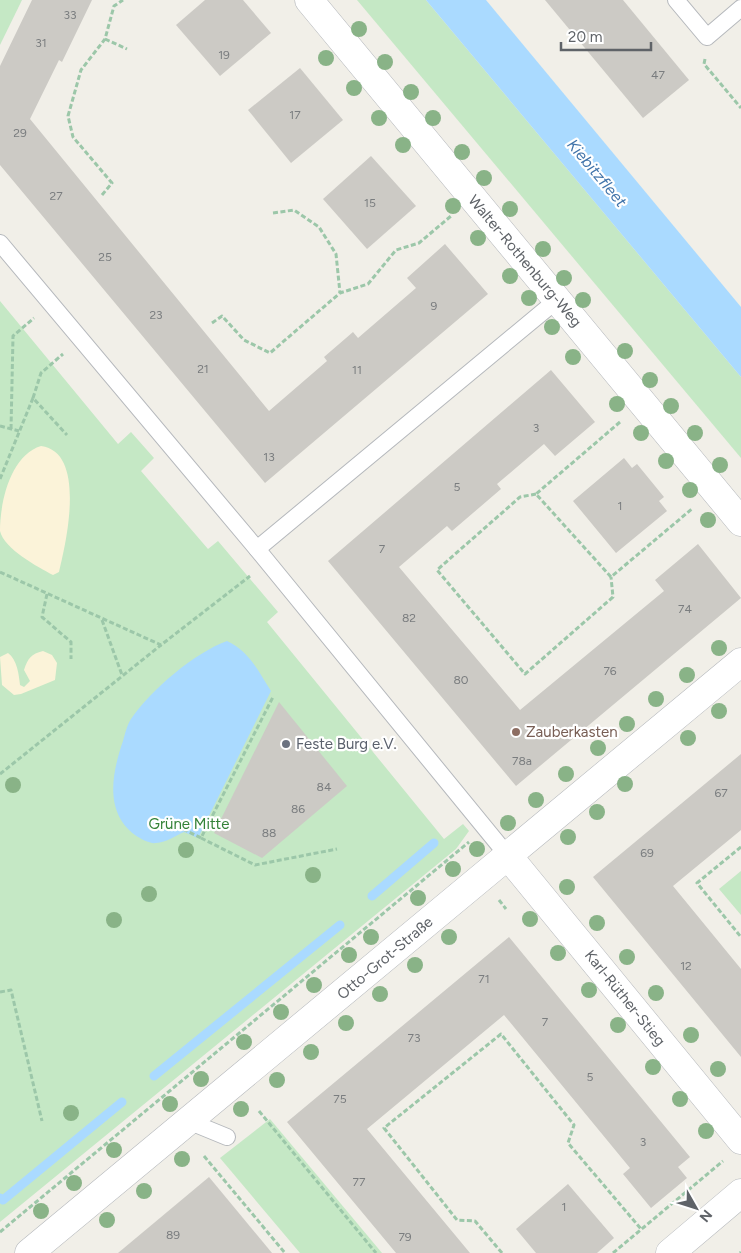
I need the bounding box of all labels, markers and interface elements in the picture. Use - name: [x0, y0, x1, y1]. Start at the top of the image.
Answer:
- house number: 33: [63, 8, 77, 22]
- scale bar: [561, 20, 651, 52]
- text: 20 m: [568, 28, 602, 46]
- house number: 31: [35, 36, 47, 50]
- house number: 19: [218, 48, 230, 62]
- house number: 47: [651, 68, 665, 82]
- house number: 17: [289, 108, 301, 122]
- house number: 29: [13, 126, 27, 140]
- water label: Kiebitzfleet: [563, 135, 631, 211]
- house number: 27: [49, 189, 63, 203]
- street label: Walter-Rothenburg-Weg: [465, 191, 585, 331]
- house number: 15: [364, 196, 376, 210]
- house number: 25: [98, 250, 112, 264]
- house number: 9: [431, 299, 438, 313]
- house number: 23: [149, 308, 163, 322]
- house number: 21: [197, 362, 209, 376]
- house number: 11: [352, 363, 362, 377]
- house number: 3: [533, 421, 539, 435]
- house number: 13: [263, 450, 275, 464]
- house number: 5: [454, 480, 461, 494]
- house number: 1: [618, 499, 622, 513]
- house number: 7: [379, 542, 386, 556]
- house number: 74: [678, 602, 692, 616]
- house number: 82: [402, 611, 416, 625]
- house number: 76: [603, 664, 617, 678]
- house number: 80: [453, 673, 469, 687]
- place label: Zauberkasten: [526, 723, 618, 741]
- marker: Zauberkasten: [510, 726, 522, 738]
- place label: Feste Burg e.V.: [296, 735, 397, 753]
- marker: Feste Burg e.V.: [280, 738, 292, 750]
- house number: 78a: [512, 754, 532, 768]
- house number: 84: [317, 780, 332, 794]
- house number: 67: [714, 786, 728, 800]
- house number: 86: [291, 802, 305, 816]
- park label: Grüne Mitte: [149, 815, 229, 833]
- house number: 88: [262, 826, 276, 840]
- house number: 69: [640, 846, 654, 860]
- street label: Otto-Grot-Straße: [334, 913, 436, 1003]
- street label: Karl-Rüther-Stieg: [581, 946, 669, 1050]
- house number: 12: [680, 959, 692, 973]
- house number: 71: [478, 972, 490, 986]
- house number: 7: [542, 1015, 549, 1029]
- house number: 73: [408, 1031, 420, 1045]
- house number: 5: [587, 1070, 594, 1084]
- house number: 75: [333, 1092, 347, 1106]
- house number: 3: [640, 1135, 646, 1149]
- house number: 77: [353, 1175, 366, 1189]
- north arrow: [671, 1183, 721, 1233]
- house number: 1: [562, 1200, 566, 1214]
- text: N: [696, 1206, 716, 1225]
- house number: 89: [166, 1228, 180, 1242]
- house number: 79: [398, 1230, 412, 1244]

